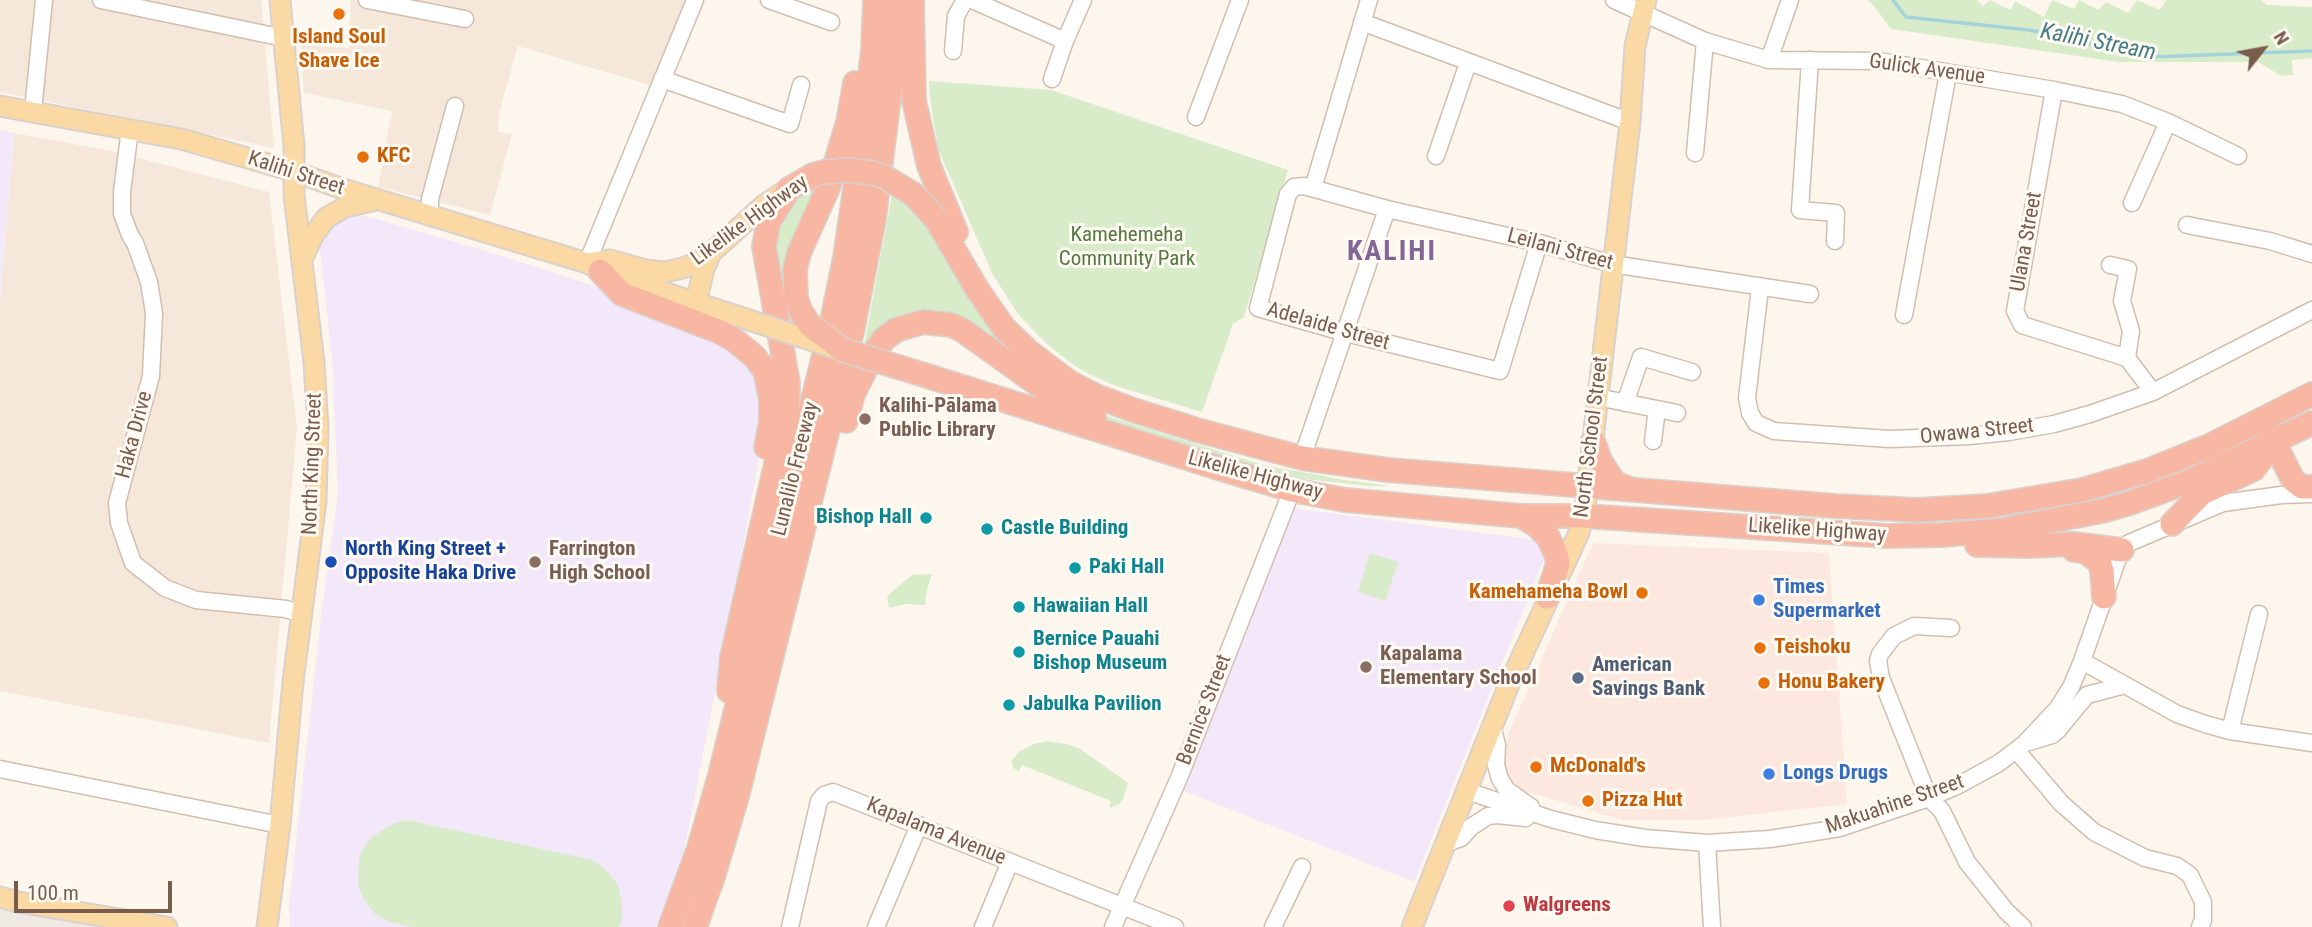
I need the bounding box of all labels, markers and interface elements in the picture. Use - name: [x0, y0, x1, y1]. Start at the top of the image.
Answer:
- marker: Island Soul Shave Ice: [331, 6, 347, 22]
- north arrow: [2228, 14, 2298, 84]
- water label: Kalihi Stream: [2038, 18, 2158, 68]
- place label: Island Soul Shave Ice: [292, 25, 386, 75]
- text: N: [2269, 27, 2294, 49]
- street label: Gulick Avenue: [1867, 49, 1987, 91]
- place label: KFC: [377, 144, 411, 170]
- street label: Kalihi Street: [244, 147, 348, 201]
- marker: KFC: [355, 149, 371, 165]
- street label: Likelike Highway: [687, 170, 813, 272]
- street label: Ulana Street: [2006, 190, 2048, 294]
- park label: Kamehemeha Community Park: [1059, 223, 1195, 273]
- street label: Leilani Street: [1504, 224, 1616, 276]
- district label: KALIHI: [1348, 236, 1436, 270]
- street label: Adelaide Street: [1264, 297, 1392, 357]
- street label: North School Street: [1570, 355, 1614, 519]
- street label: Haka Drive: [111, 389, 159, 481]
- street label: North King Street: [298, 392, 328, 536]
- place label: Kalihi-Pālama Public Library: [879, 394, 997, 444]
- street label: Lunalilo Freeway: [767, 399, 825, 539]
- marker: Kalihi-Pālama Public Library: [857, 411, 873, 427]
- street label: Owawa Street: [1919, 414, 2035, 450]
- street label: Likelike Highway: [1185, 446, 1325, 506]
- place label: Bishop Hall: [816, 505, 912, 531]
- marker: Bishop Hall: [918, 510, 934, 526]
- street label: Likelike Highway: [1747, 514, 1887, 548]
- place label: Castle Building: [1001, 516, 1128, 542]
- marker: Castle Building: [979, 521, 995, 537]
- place label: North King Street + Opposite Haka Drive: [345, 537, 516, 587]
- place label: Farrington High School: [549, 537, 650, 587]
- marker: North King Street + Opposite Haka Drive: [323, 554, 339, 570]
- marker: Farrington High School: [527, 554, 543, 570]
- place label: Paki Hall: [1089, 555, 1164, 581]
- marker: Paki Hall: [1067, 560, 1083, 576]
- place label: Times Supermarket: [1773, 575, 1881, 625]
- place label: Kamehameha Bowl: [1469, 580, 1628, 606]
- marker: Kamehameha Bowl: [1634, 585, 1650, 601]
- marker: Times Supermarket: [1751, 592, 1767, 608]
- place label: Hawaiian Hall: [1033, 594, 1148, 620]
- marker: Hawaiian Hall: [1011, 599, 1027, 615]
- place label: Bernice Pauahi Bishop Museum: [1033, 627, 1167, 677]
- place label: Teishoku: [1774, 635, 1851, 661]
- marker: Teishoku: [1752, 640, 1768, 656]
- place label: Kapalama Elementary School: [1380, 642, 1537, 692]
- marker: Bernice Pauahi Bishop Museum: [1011, 644, 1027, 660]
- street label: Bernice Street: [1172, 651, 1238, 769]
- place label: American Savings Bank: [1592, 653, 1705, 703]
- marker: Kapalama Elementary School: [1358, 659, 1374, 675]
- marker: American Savings Bank: [1570, 670, 1586, 686]
- place label: Honu Bakery: [1778, 670, 1885, 696]
- marker: Honu Bakery: [1756, 675, 1772, 691]
- place label: Jabulka Pavilion: [1023, 692, 1162, 718]
- marker: Jabulka Pavilion: [1001, 697, 1017, 713]
- place label: McDonald's: [1550, 754, 1646, 780]
- marker: McDonald's: [1528, 759, 1544, 775]
- place label: Longs Drugs: [1783, 761, 1888, 787]
- marker: Longs Drugs: [1761, 766, 1777, 782]
- street label: Makuahine Street: [1823, 770, 1967, 840]
- place label: Pizza Hut: [1602, 788, 1683, 814]
- street label: Kapalama Avenue: [863, 793, 1009, 871]
- marker: Pizza Hut: [1580, 793, 1596, 809]
- scale bar: [18, 867, 175, 911]
- text: 100 m: [27, 881, 79, 905]
- place label: Walgreens: [1523, 893, 1611, 919]
- marker: Walgreens: [1501, 898, 1517, 914]

